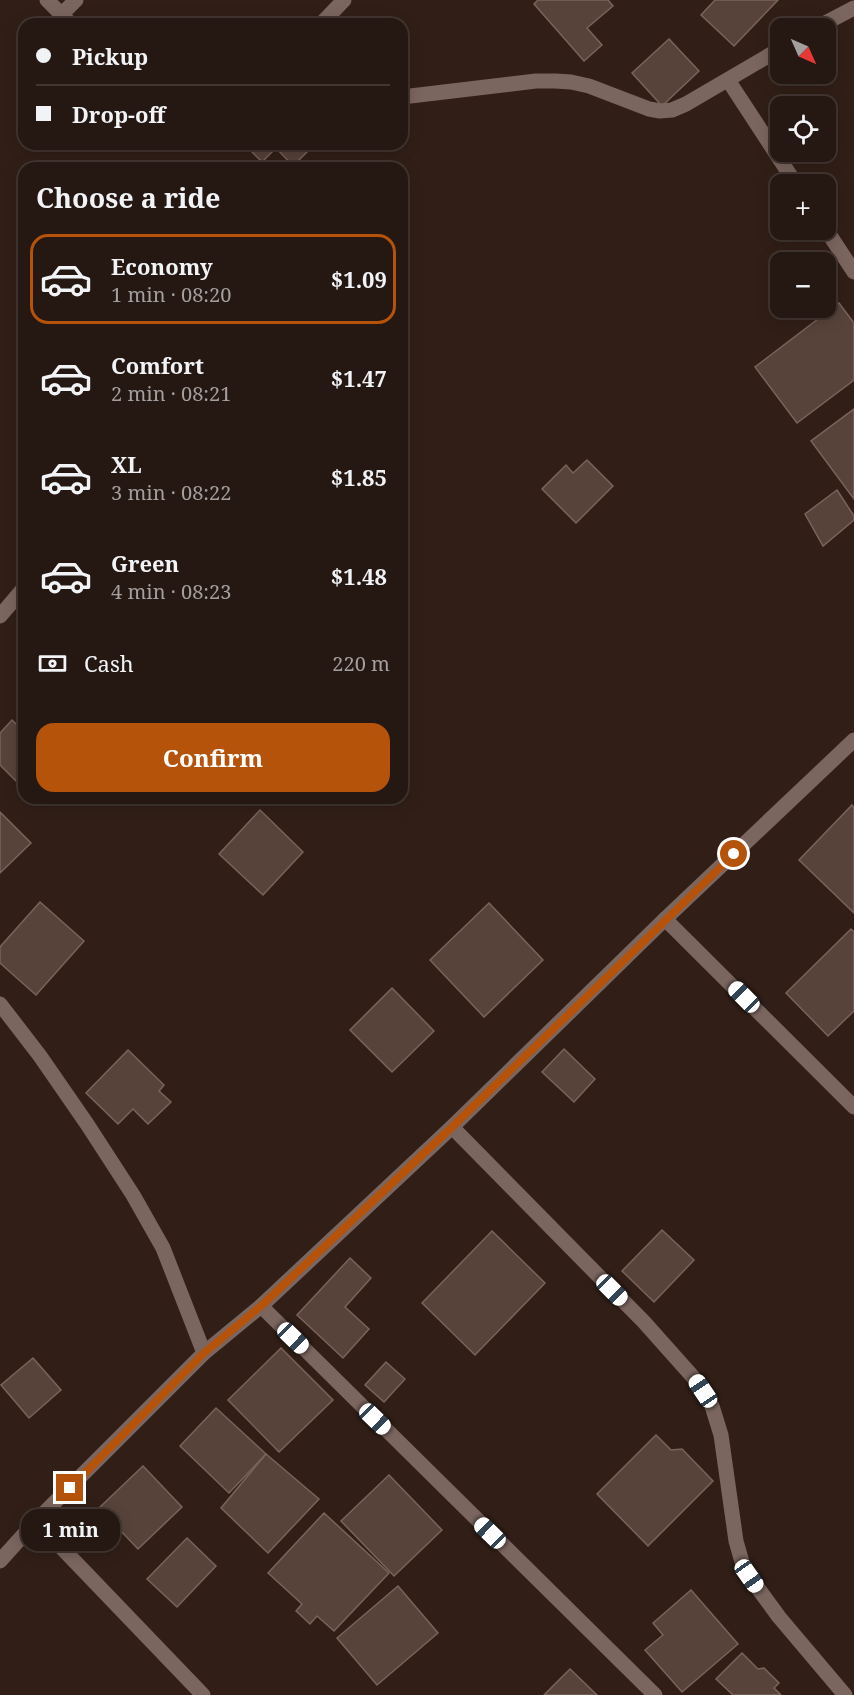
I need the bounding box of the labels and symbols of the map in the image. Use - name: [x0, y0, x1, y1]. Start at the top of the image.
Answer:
- north arrow: [770, 18, 836, 84]
- route start: [720, 840, 747, 867]
- car: [725, 978, 763, 1016]
- car: [593, 1271, 631, 1309]
- car: [274, 1319, 312, 1357]
- car: [685, 1371, 721, 1411]
- car: [356, 1400, 394, 1438]
- route end: [56, 1474, 83, 1501]
- callout: 1 min: [20, 1509, 119, 1551]
- car: [471, 1514, 509, 1552]
- car: [731, 1556, 767, 1596]

